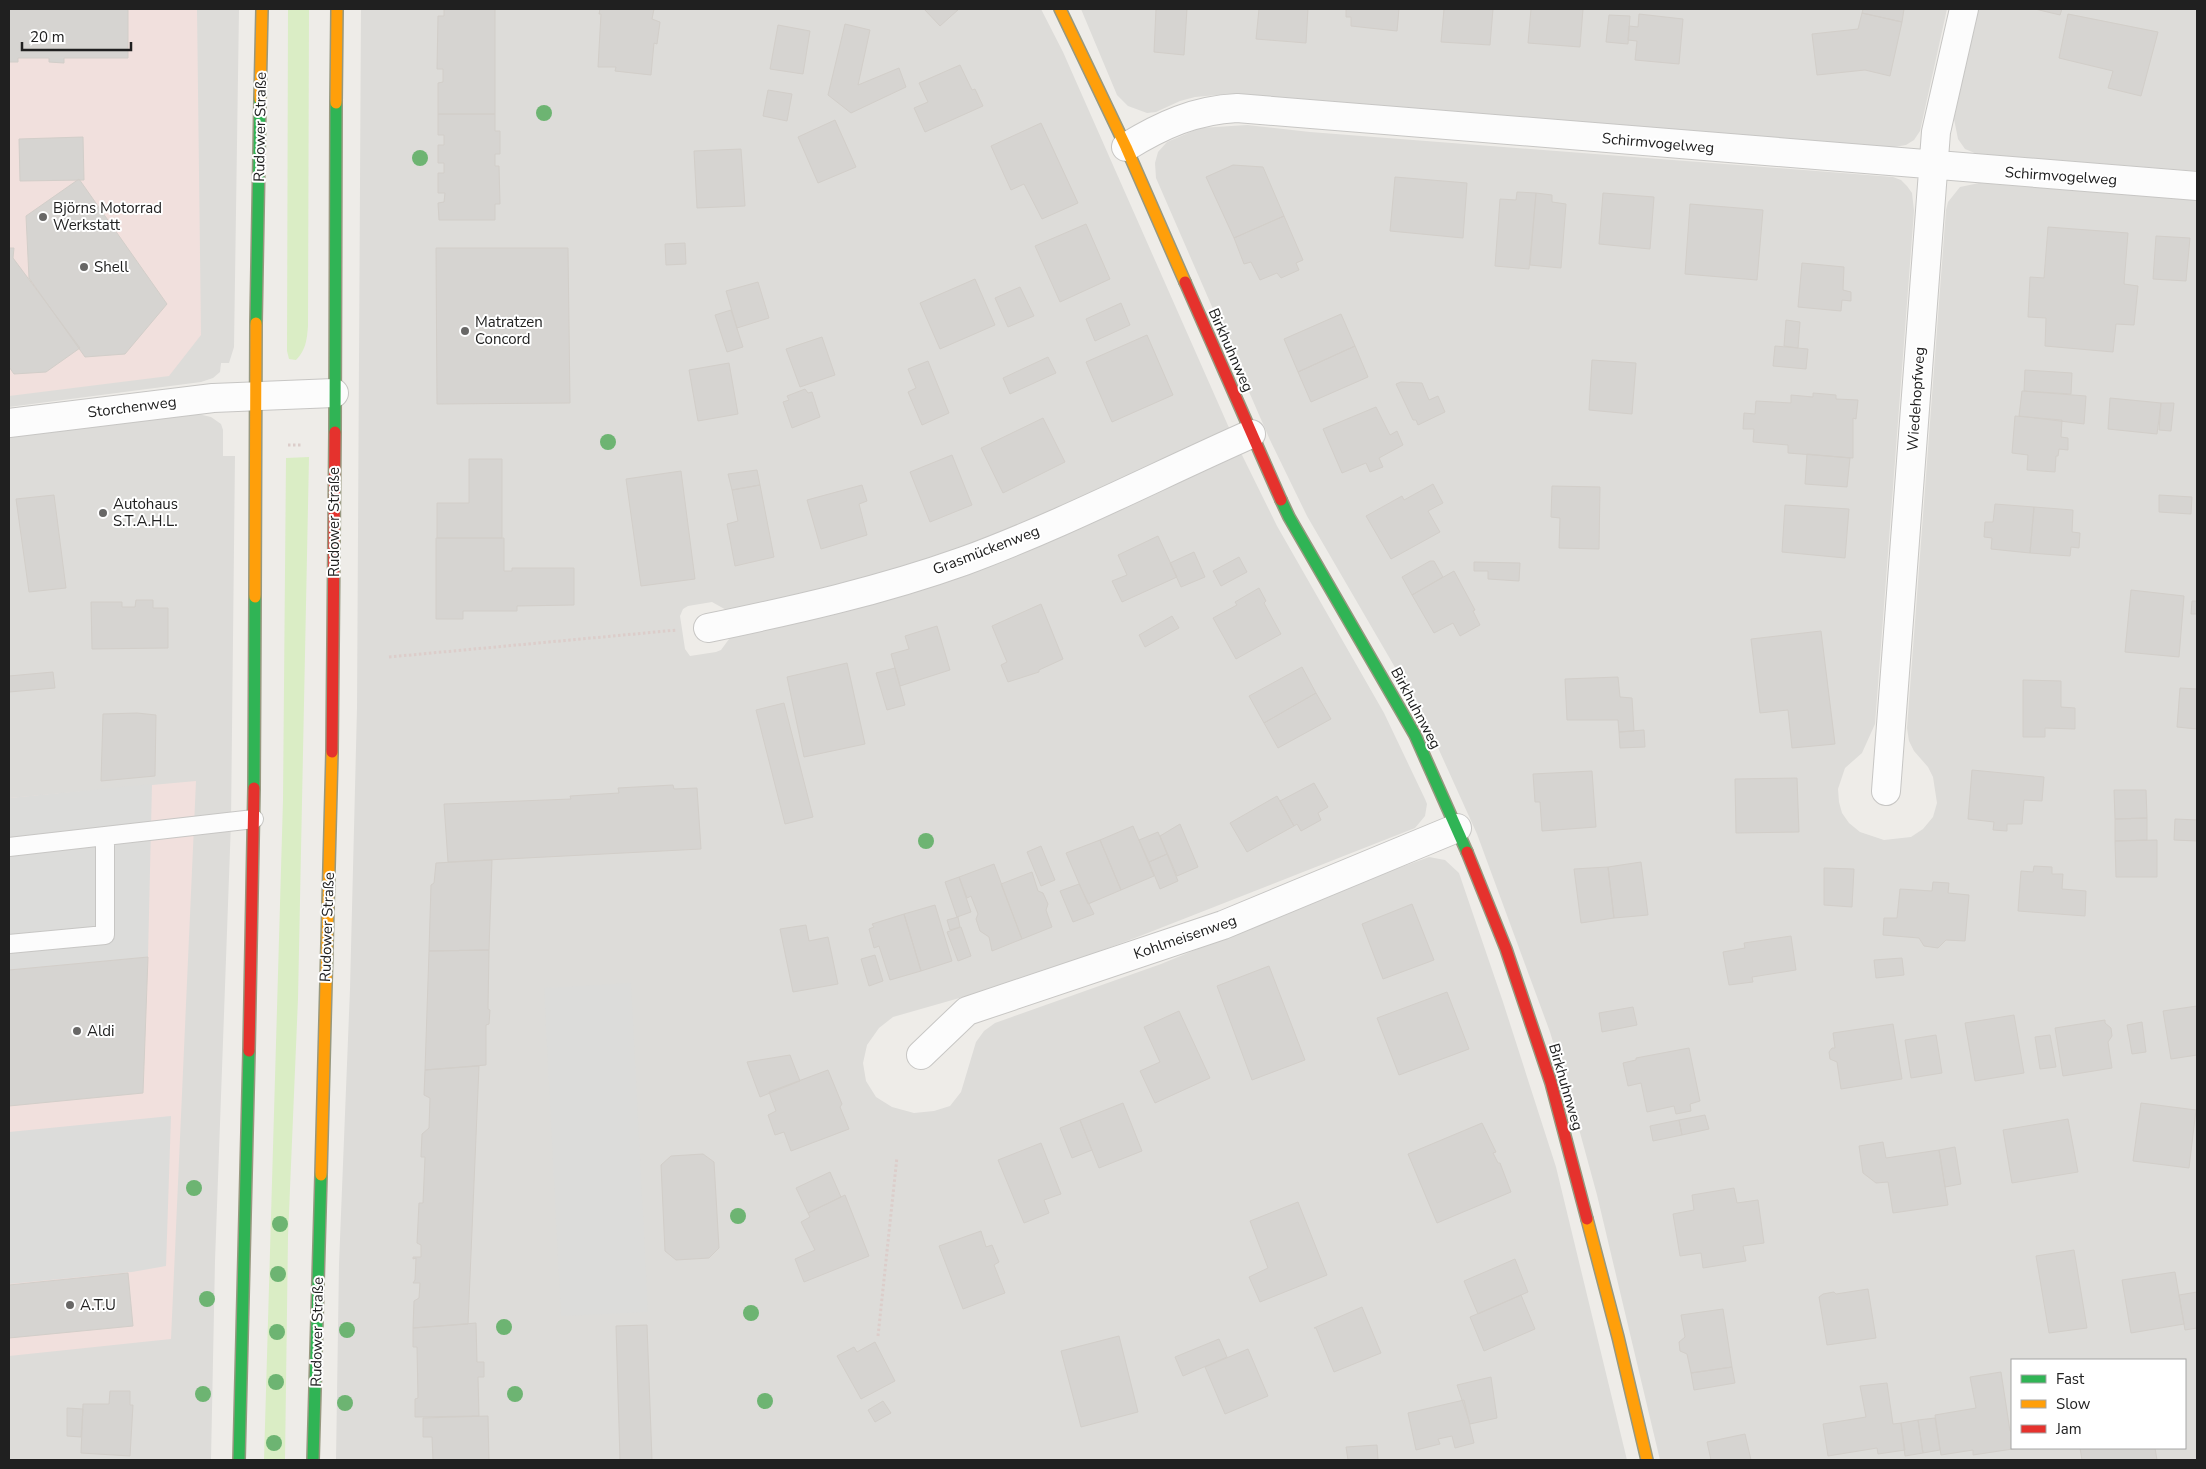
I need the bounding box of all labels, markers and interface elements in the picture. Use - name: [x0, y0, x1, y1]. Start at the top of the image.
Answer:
- scale bar: [22, 20, 131, 52]
- text: 20 m: [30, 27, 65, 47]
- street label: Rudower Straße: [249, 72, 271, 182]
- street label: Schirmvogelweg: [1601, 128, 1715, 158]
- street label: Schirmvogelweg: [2004, 162, 2118, 190]
- place label: Björns Motorrad Werkstatt: [53, 198, 162, 235]
- marker: Björns Motorrad Werkstatt: [37, 211, 49, 223]
- place label: Shell: [94, 257, 129, 277]
- marker: Shell: [78, 261, 90, 273]
- street label: Birkhuhnweg: [1204, 305, 1258, 395]
- place label: Matratzen Concord: [475, 312, 543, 349]
- marker: Matratzen Concord: [459, 325, 471, 337]
- street label: Wiedehopfweg: [1902, 346, 1930, 452]
- street label: Storchenweg: [87, 392, 177, 422]
- street label: Rudower Straße: [324, 467, 344, 577]
- place label: Autohaus S.T.A.H.L.: [113, 494, 178, 531]
- marker: Autohaus S.T.A.H.L.: [97, 507, 109, 519]
- street label: Grasmückenweg: [930, 520, 1042, 580]
- street label: Birkhuhnweg: [1386, 664, 1446, 752]
- street label: Rudower Straße: [315, 872, 339, 982]
- street label: Kohlmeisenweg: [1131, 910, 1239, 964]
- place label: Aldi: [87, 1021, 115, 1041]
- marker: Aldi: [71, 1025, 83, 1037]
- street label: Birkhuhnweg: [1544, 1041, 1588, 1133]
- street label: Rudower Straße: [306, 1277, 328, 1387]
- place label: A.T.U: [80, 1295, 116, 1315]
- marker: A.T.U: [64, 1299, 76, 1311]
- legend: [2011, 1359, 2186, 1449]
- text: Fast: [2056, 1369, 2085, 1389]
- text: Slow: [2056, 1394, 2091, 1414]
- text: Jam: [2055, 1419, 2082, 1439]

